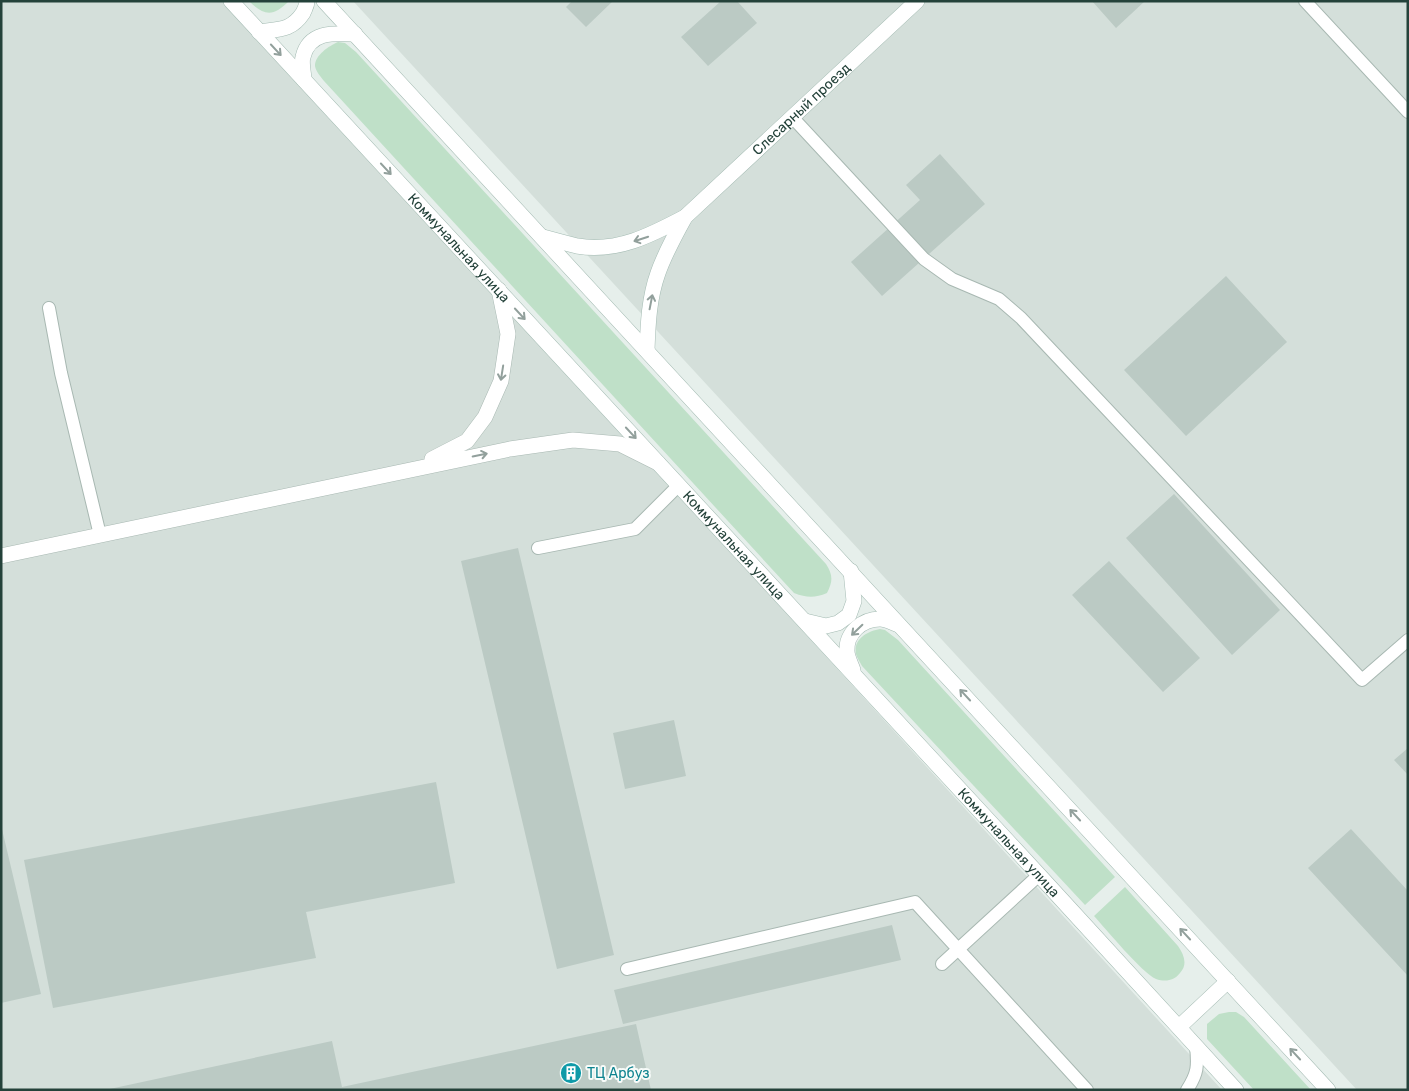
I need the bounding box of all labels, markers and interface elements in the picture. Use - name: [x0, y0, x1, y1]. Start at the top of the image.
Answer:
- one-way arrow: [270, 43, 282, 56]
- street label: Слесарный проезд: [749, 59, 854, 159]
- one-way arrow: [380, 163, 392, 175]
- street label: Коммунальная улица: [404, 190, 514, 306]
- one-way arrow: [634, 235, 650, 244]
- one-way arrow: [647, 294, 657, 310]
- one-way arrow: [514, 307, 526, 320]
- one-way arrow: [497, 364, 507, 380]
- one-way arrow: [625, 427, 637, 440]
- one-way arrow: [472, 449, 488, 459]
- street label: Коммунальная улица: [679, 487, 789, 603]
- one-way arrow: [850, 624, 863, 636]
- one-way arrow: [959, 689, 971, 702]
- street label: Коммунальная улица: [954, 784, 1063, 901]
- one-way arrow: [1069, 808, 1081, 821]
- one-way arrow: [1179, 928, 1191, 941]
- one-way arrow: [1289, 1047, 1301, 1060]
- building icon: ТЦ Арбуз: [559, 1061, 583, 1085]
- place label: ТЦ Арбуз: [587, 1065, 650, 1082]

